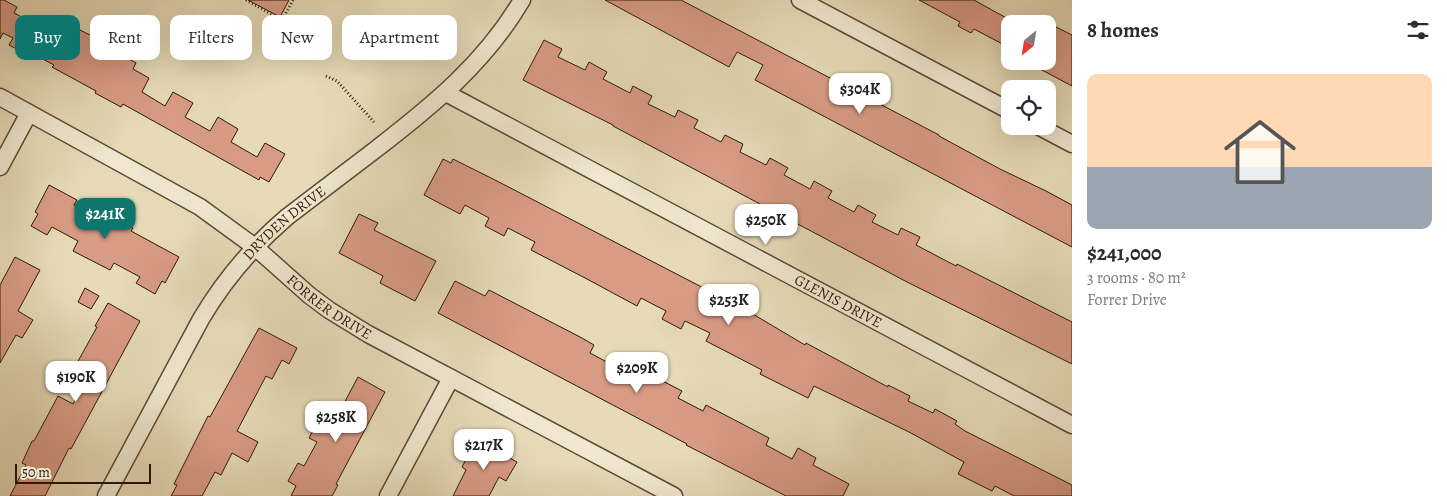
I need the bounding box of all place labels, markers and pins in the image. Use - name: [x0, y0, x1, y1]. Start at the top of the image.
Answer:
- pin: $304K: [825, 72, 895, 115]
- pin: $241K: [70, 198, 140, 240]
- pin: $250K: [731, 204, 801, 246]
- pin: $253K: [694, 284, 764, 326]
- pin: $209K: [602, 352, 672, 394]
- pin: $190K: [41, 360, 111, 403]
- pin: $258K: [301, 400, 371, 443]
- pin: $217K: [449, 428, 519, 471]

